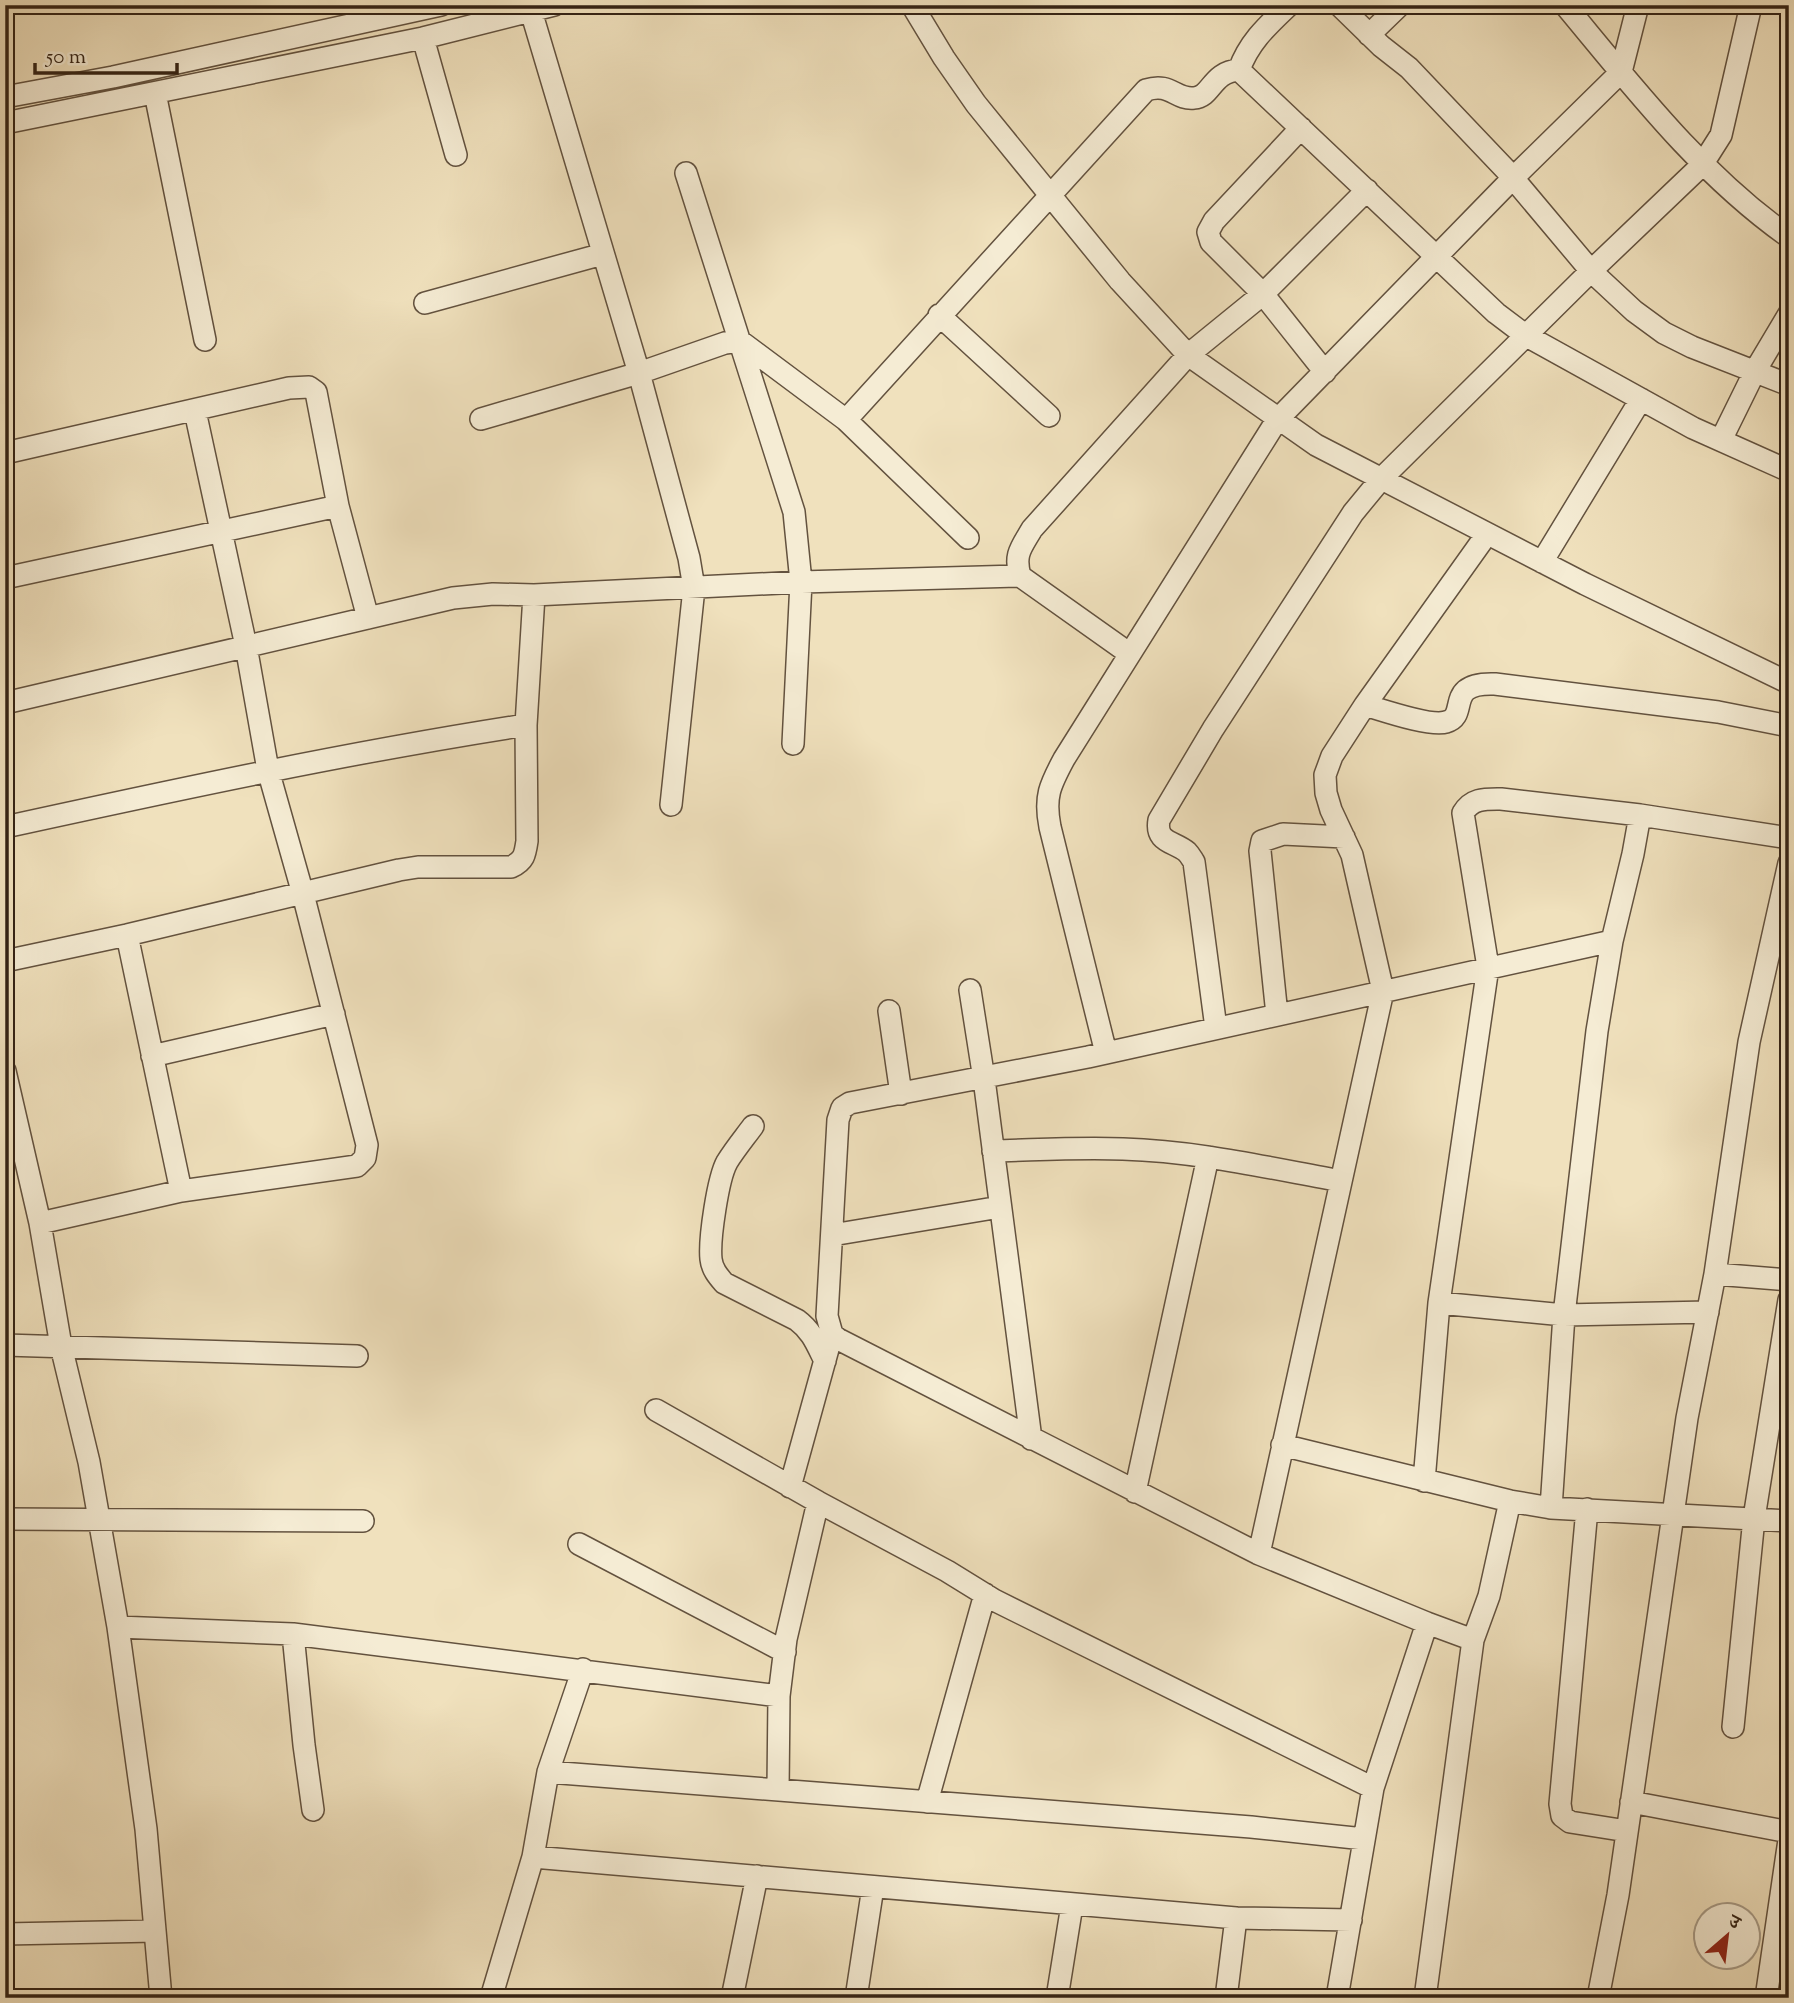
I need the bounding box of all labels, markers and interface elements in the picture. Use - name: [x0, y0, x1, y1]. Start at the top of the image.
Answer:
- scale bar: [35, 32, 177, 76]
- text: 50 m: [45, 43, 86, 73]
- north arrow: [1692, 1902, 1762, 1972]
- text: उ: [1721, 1908, 1746, 1938]

